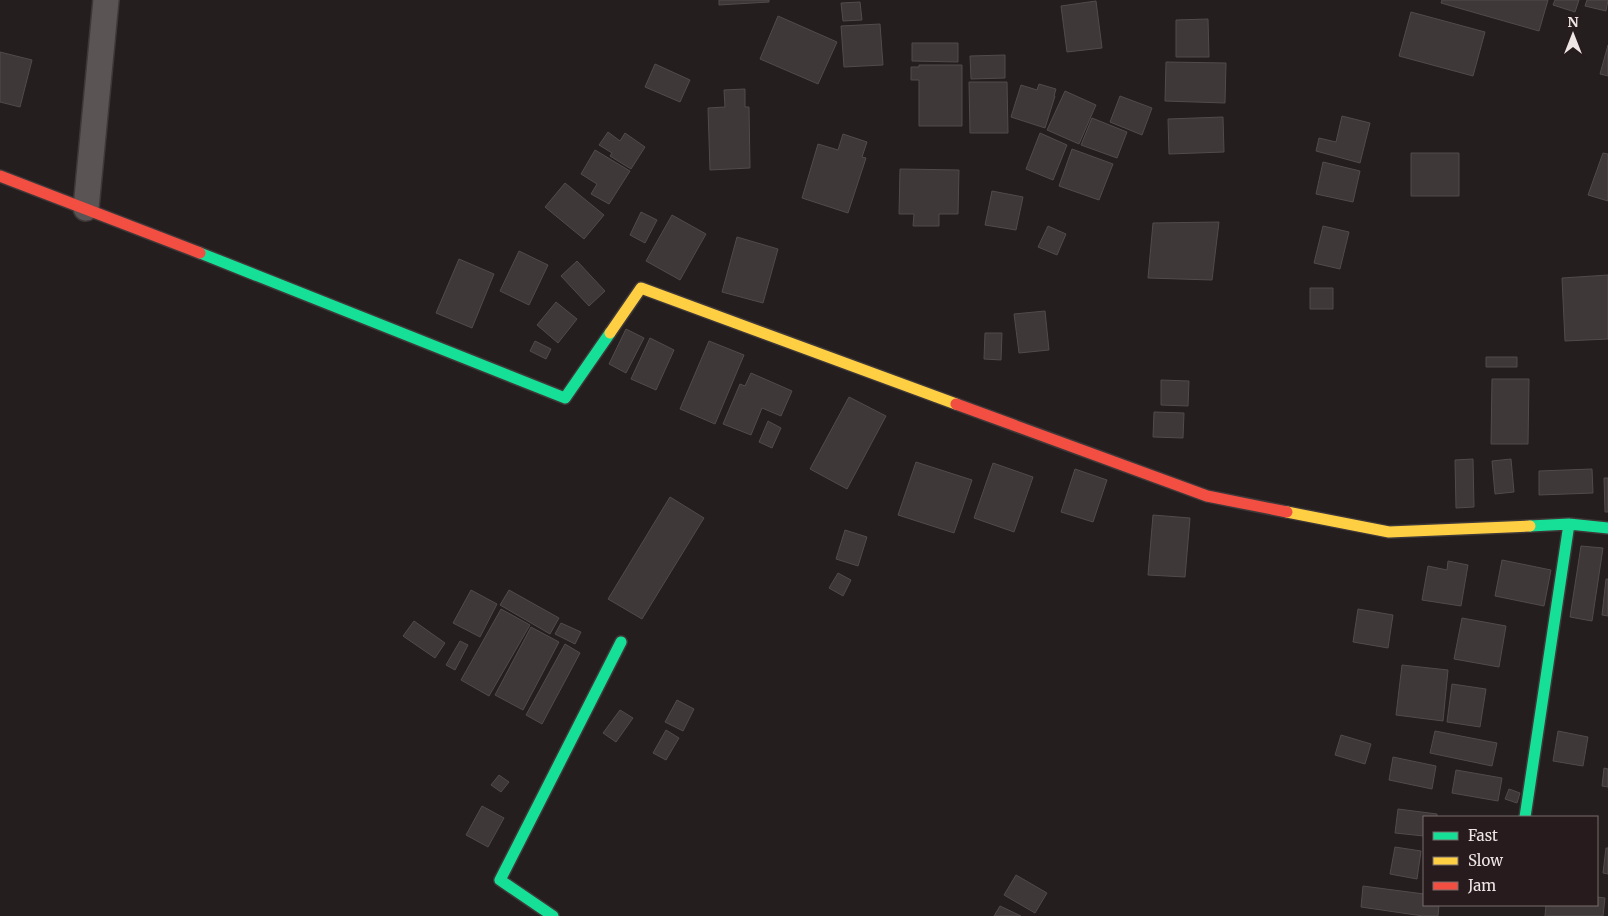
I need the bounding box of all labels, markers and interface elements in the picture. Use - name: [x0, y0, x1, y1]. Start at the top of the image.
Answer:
- north arrow: [1548, 10, 1598, 60]
- text: N: [1567, 13, 1579, 31]
- legend: [1423, 816, 1598, 906]
- text: Fast: [1468, 826, 1498, 845]
- text: Slow: [1468, 851, 1503, 870]
- text: Jam: [1467, 876, 1496, 895]

